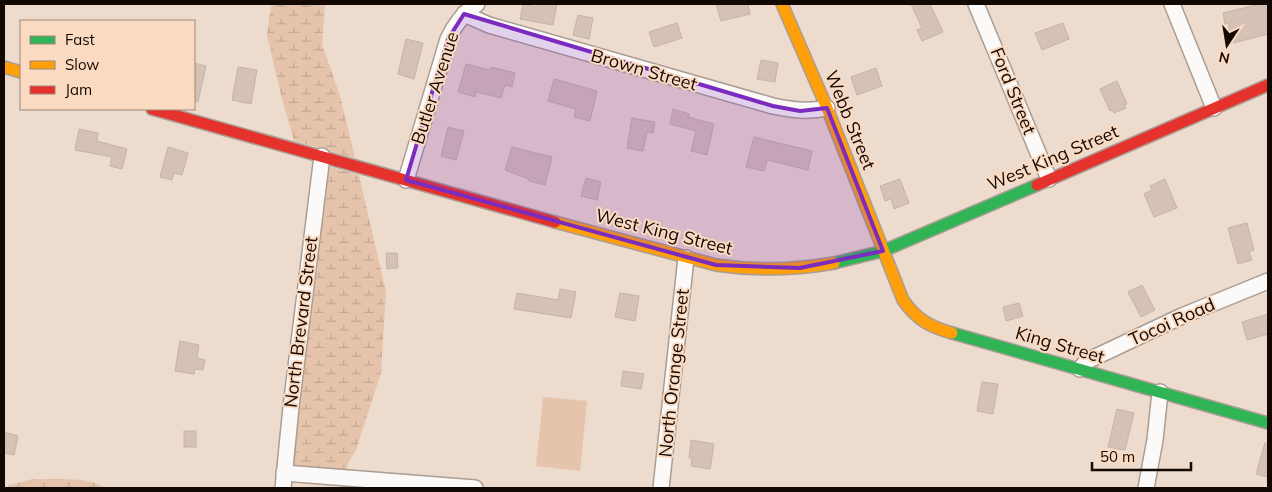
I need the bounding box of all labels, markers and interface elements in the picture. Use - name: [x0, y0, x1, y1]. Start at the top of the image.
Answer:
- legend: [20, 20, 195, 110]
- north arrow: [1202, 20, 1252, 70]
- street label: Butler Avenue: [406, 29, 464, 147]
- text: Fast: [65, 30, 95, 49]
- street label: Brown Street: [588, 43, 700, 96]
- street label: Ford Street: [986, 44, 1041, 138]
- text: N: [1217, 48, 1231, 68]
- text: Slow: [65, 55, 99, 74]
- street label: Webb Street: [820, 67, 881, 173]
- text: Jam: [65, 80, 92, 99]
- street label: West King Street: [984, 120, 1122, 196]
- street label: West King Street: [593, 203, 735, 260]
- street label: North Brevard Street: [279, 235, 322, 409]
- street label: North Orange Street: [653, 288, 694, 458]
- street label: Tocoi Road: [1125, 292, 1218, 351]
- street label: King Street: [1013, 321, 1107, 368]
- scale bar: [1092, 440, 1191, 472]
- text: 50 m: [1100, 447, 1135, 466]

